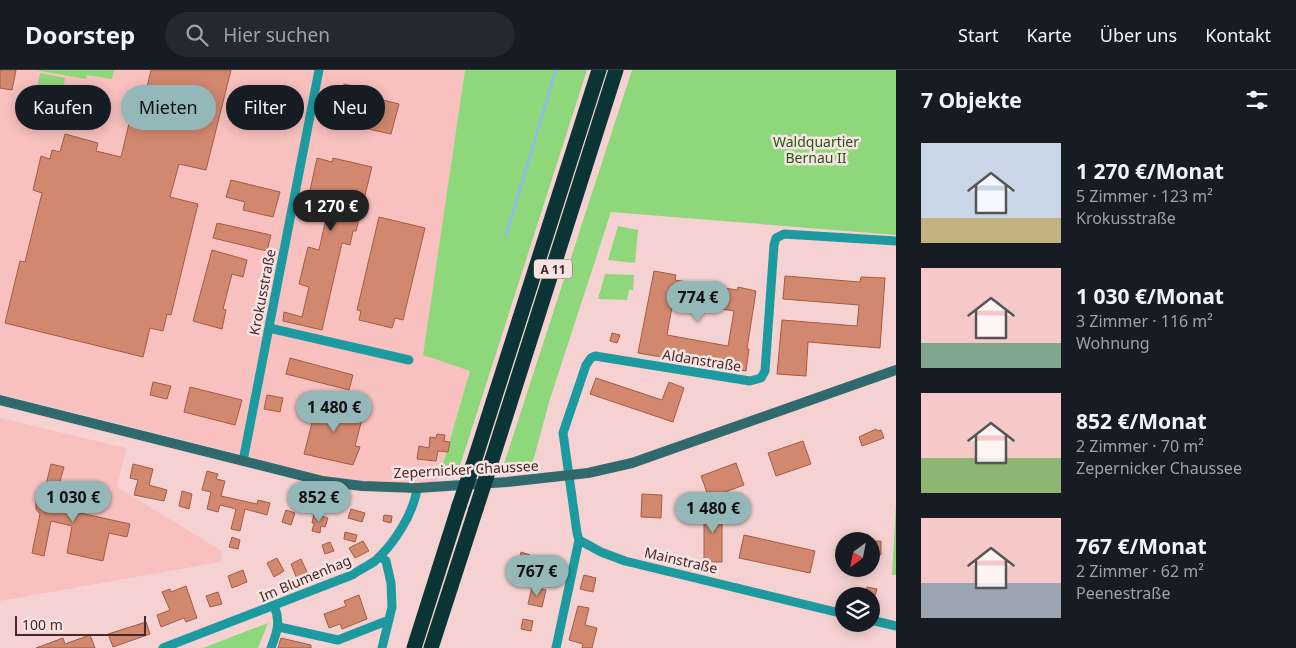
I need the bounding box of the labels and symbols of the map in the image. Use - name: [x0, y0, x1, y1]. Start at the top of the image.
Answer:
- park label: Waldquartier Bernau II: [773, 132, 859, 167]
- pin: 1 270 €: [285, 190, 377, 232]
- street label: Krokusstraße: [244, 247, 280, 337]
- road number: A 11: [534, 260, 572, 278]
- pin: 774 €: [663, 280, 733, 323]
- street label: Aldanstraße: [661, 344, 743, 376]
- pin: 1 480 €: [288, 390, 380, 433]
- street label: Zepernicker Chaussee: [393, 456, 539, 482]
- pin: 1 030 €: [27, 480, 119, 523]
- pin: 852 €: [284, 480, 354, 523]
- pin: 1 480 €: [667, 492, 759, 534]
- north arrow: [835, 532, 880, 578]
- street label: Mainstraße: [642, 542, 720, 578]
- street label: Im Blumenhag: [256, 550, 354, 606]
- pin: 767 €: [502, 554, 572, 597]
- scale bar: [15, 613, 146, 636]

